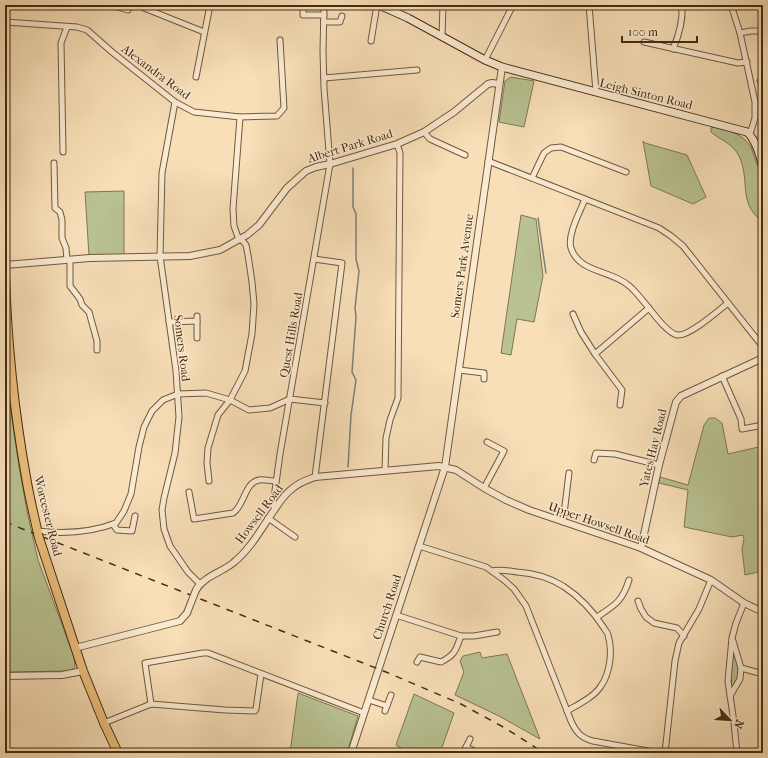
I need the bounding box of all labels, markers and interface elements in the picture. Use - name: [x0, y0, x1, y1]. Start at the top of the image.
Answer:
- scale bar: [622, 18, 697, 44]
- text: 100 m: [628, 25, 658, 39]
- street label: Alexandra Road: [118, 41, 193, 103]
- street label: Leigh Sinton Road: [598, 76, 695, 112]
- street label: Albert Park Road: [305, 126, 395, 166]
- street label: Somers Park Avenue: [448, 213, 476, 319]
- street label: Quest Hills Road: [277, 291, 305, 379]
- street label: Somers Road: [171, 314, 193, 383]
- street label: Yates Hay Road: [636, 407, 670, 490]
- street label: Worcester Road: [31, 473, 65, 558]
- street label: Howsell Road: [232, 481, 286, 546]
- street label: Upper Howsell Road: [546, 499, 652, 547]
- street label: Church Road: [370, 572, 404, 641]
- north arrow: [710, 700, 750, 740]
- text: N: [731, 717, 746, 731]

